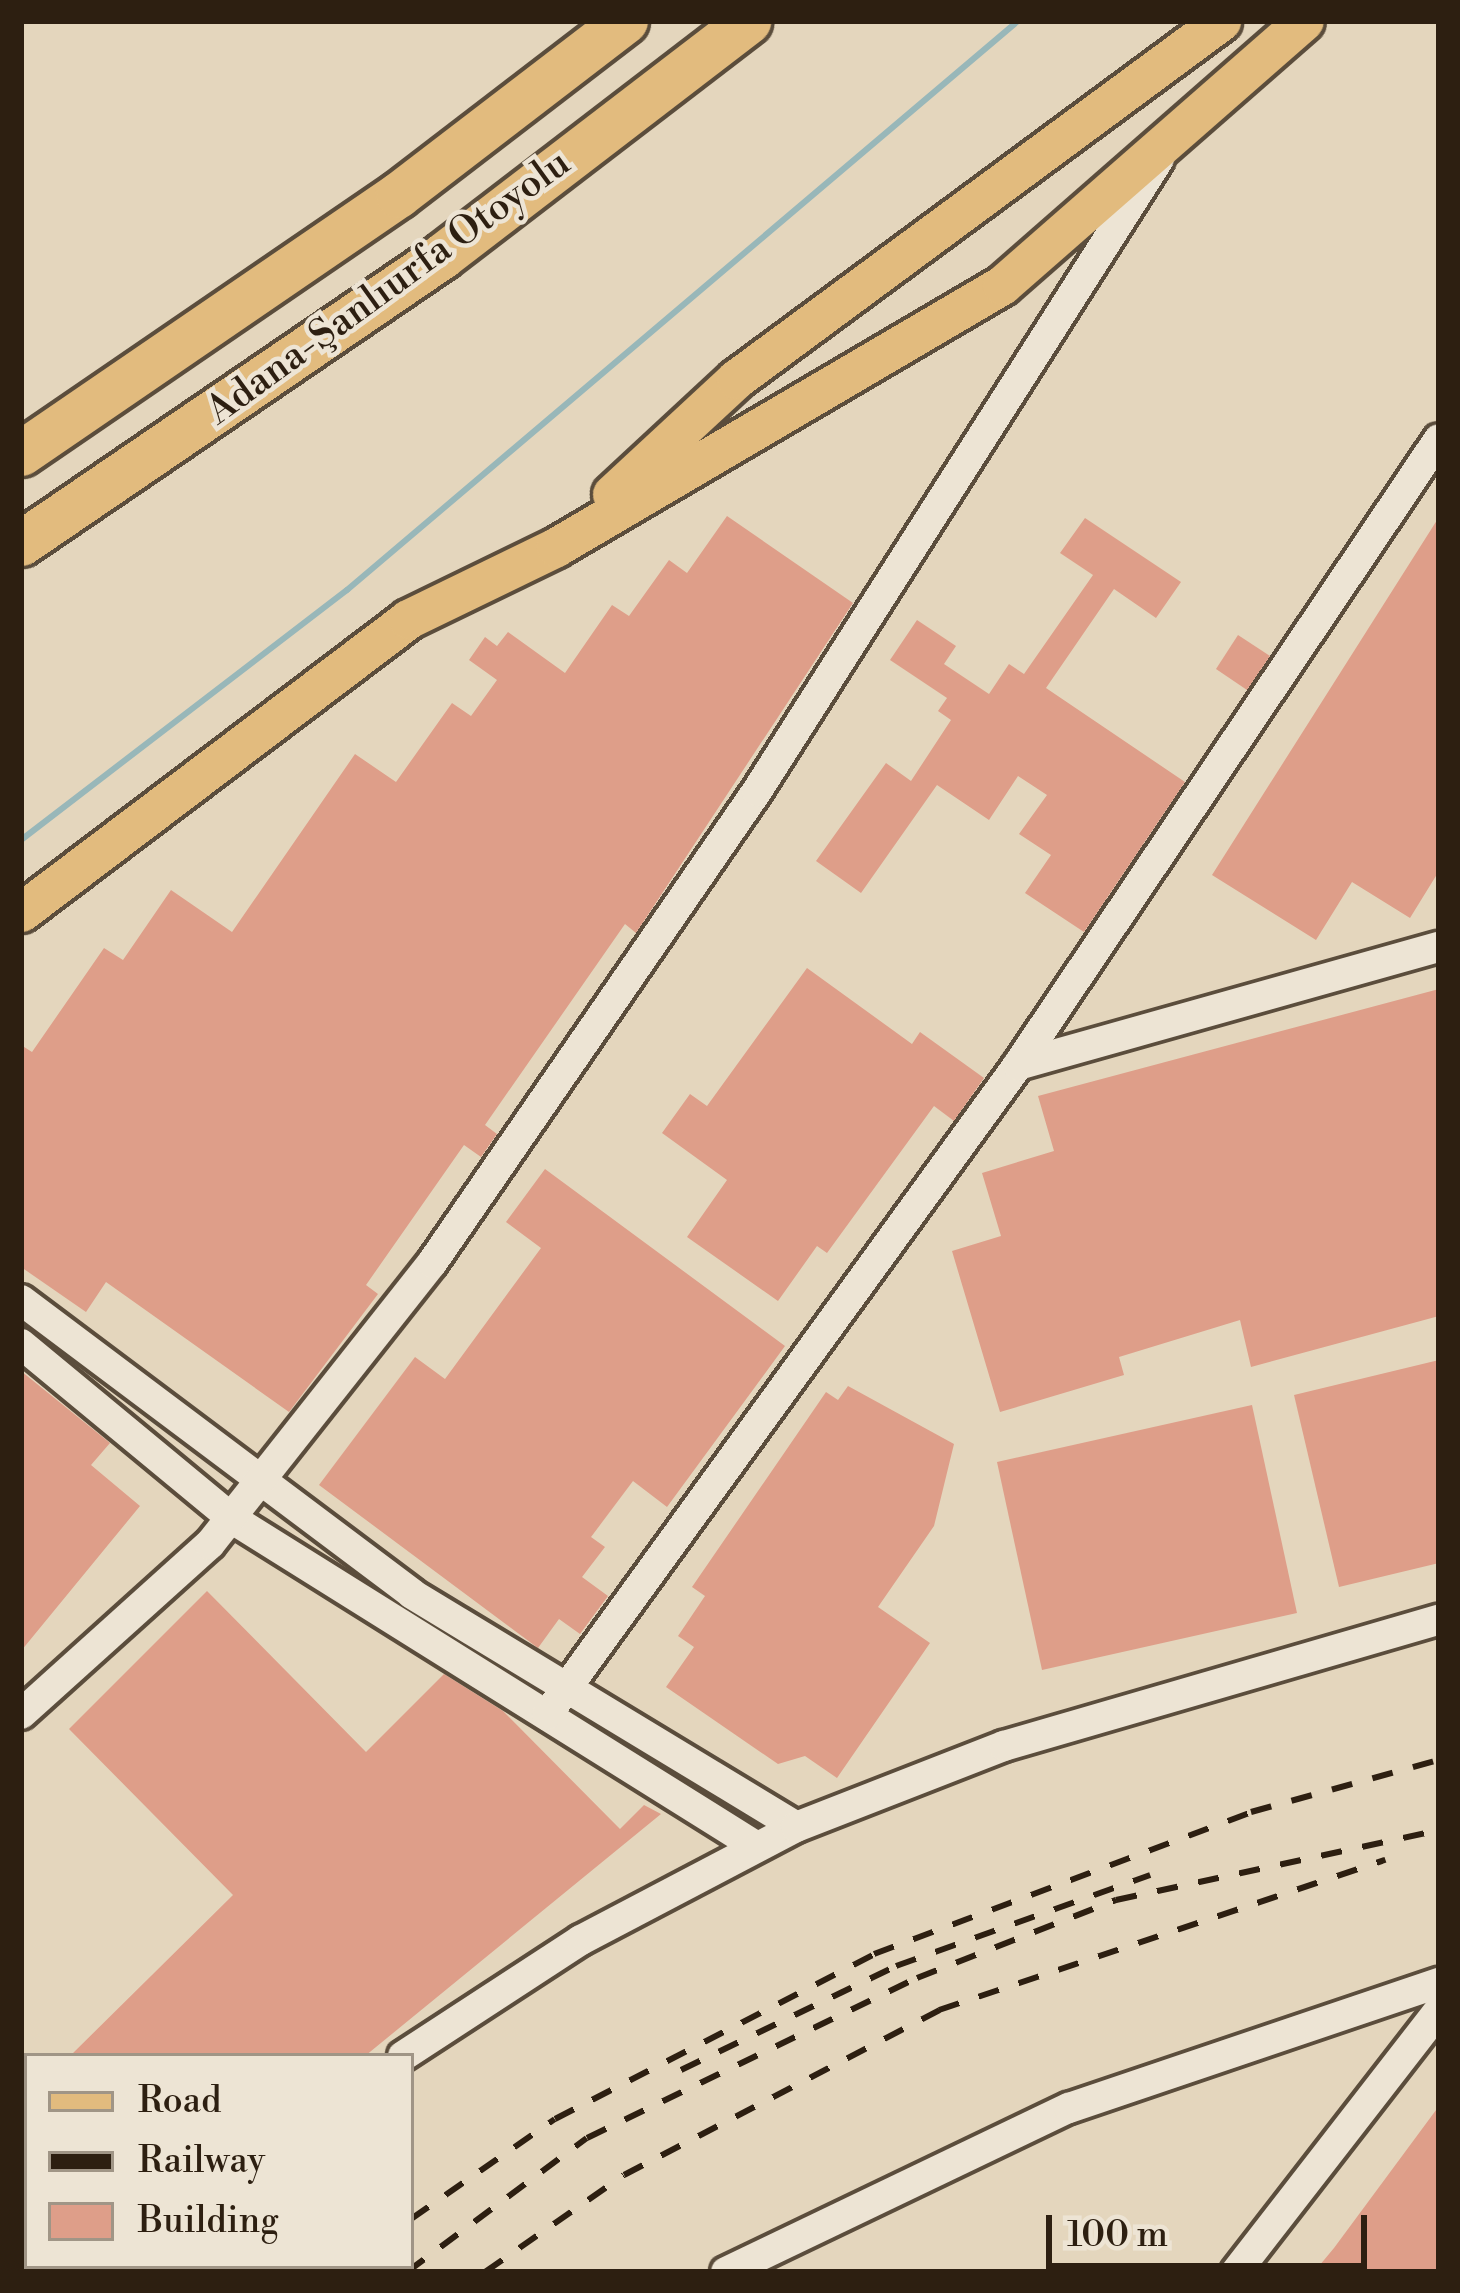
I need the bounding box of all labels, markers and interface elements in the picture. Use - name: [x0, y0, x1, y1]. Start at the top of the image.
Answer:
- street label: Adana-Şanlıurfa Otoyolu: [198, 140, 580, 436]
- legend: [24, 2053, 414, 2269]
- text: Road: [138, 2079, 221, 2124]
- text: Railway: [138, 2139, 265, 2184]
- scale bar: [1052, 2191, 1373, 2265]
- text: Building: [138, 2199, 279, 2244]
- text: 100 m: [1067, 2213, 1168, 2258]

